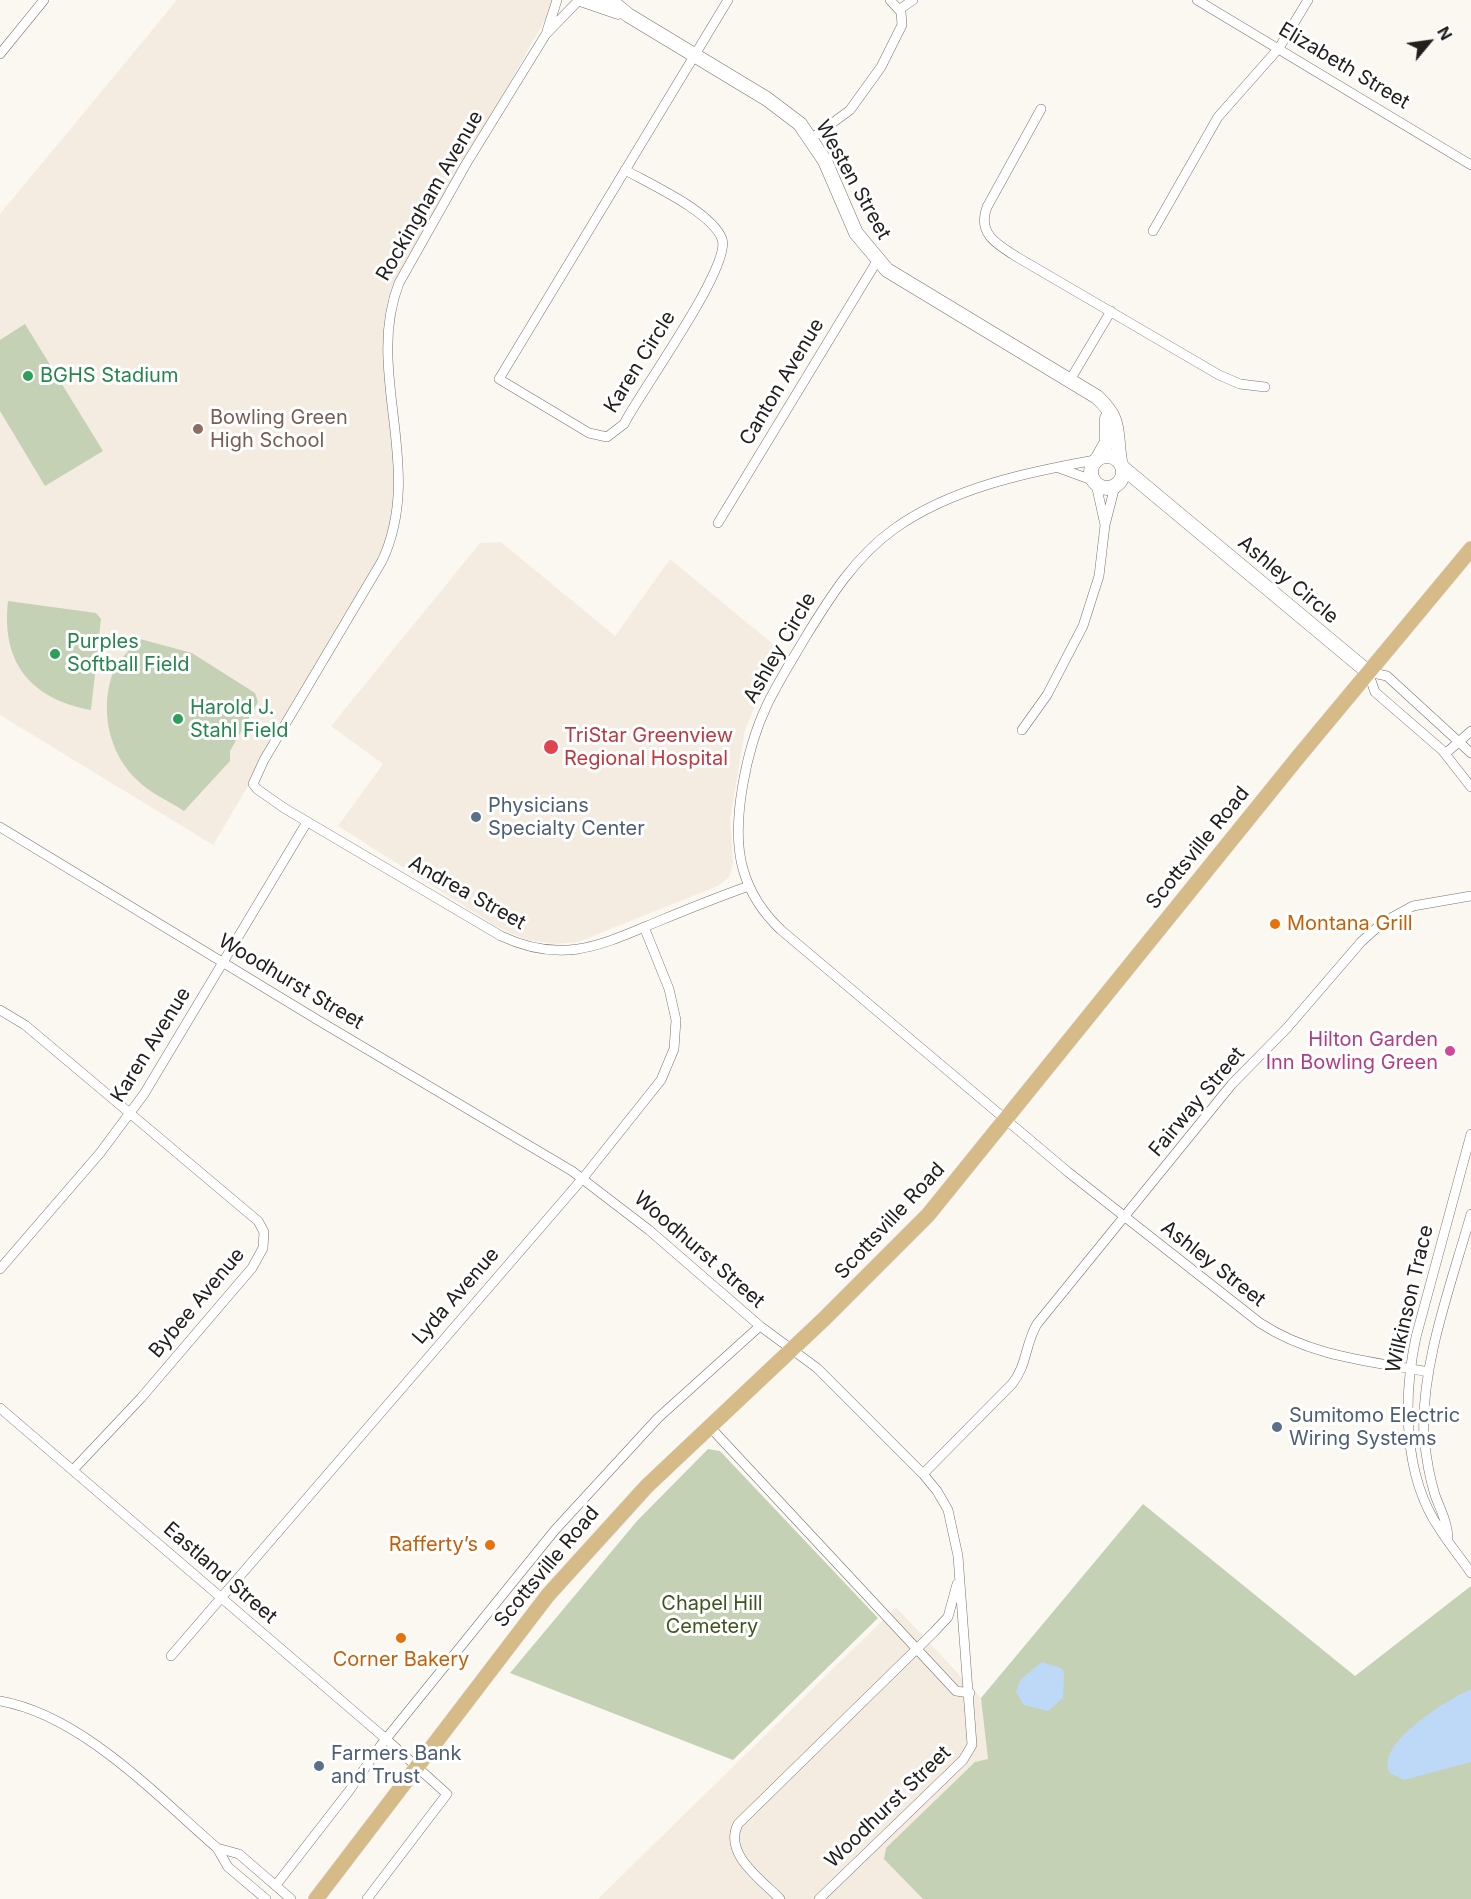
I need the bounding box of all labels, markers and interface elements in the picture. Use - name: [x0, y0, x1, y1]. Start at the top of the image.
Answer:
- north arrow: [1399, 12, 1459, 72]
- street label: Elizabeth Street: [1274, 18, 1414, 114]
- text: N: [1433, 23, 1456, 43]
- street label: Rockingham Avenue: [372, 107, 488, 285]
- street label: Westen Street: [810, 116, 896, 244]
- street label: Karen Circle: [599, 307, 681, 417]
- street label: Canton Avenue: [735, 314, 829, 450]
- place label: BGHS Stadium: [40, 364, 178, 388]
- marker: BGHS Stadium: [21, 369, 35, 383]
- place label: Bowling Green High School: [210, 406, 348, 453]
- marker: Bowling Green High School: [191, 422, 205, 436]
- street label: Ashley Circle: [1233, 531, 1343, 629]
- street label: Ashley Circle: [739, 588, 821, 708]
- place label: Purples Softball Field: [67, 630, 189, 677]
- marker: Purples Softball Field: [48, 647, 62, 661]
- place label: Harold J. Stahl Field: [190, 696, 288, 743]
- marker: Harold J. Stahl Field: [171, 712, 185, 726]
- place label: TriStar Greenview Regional Hospital: [564, 724, 733, 771]
- marker: TriStar Greenview Regional Hospital: [542, 738, 560, 756]
- street label: Scottsville Road: [1141, 782, 1255, 914]
- place label: Physicians Specialty Center: [488, 794, 645, 841]
- marker: Physicians Specialty Center: [469, 810, 483, 824]
- street label: Andrea Street: [404, 851, 530, 935]
- place label: Montana Grill: [1287, 912, 1413, 936]
- marker: Montana Grill: [1268, 917, 1282, 931]
- street label: Woodhurst Street: [214, 929, 368, 1035]
- street label: Karen Avenue: [106, 983, 196, 1107]
- place label: Hilton Garden Inn Bowling Green: [1266, 1028, 1438, 1075]
- street label: Fairway Street: [1144, 1042, 1250, 1162]
- marker: Hilton Garden Inn Bowling Green: [1443, 1044, 1457, 1058]
- street label: Scottsville Road: [830, 1158, 950, 1284]
- street label: Woodhurst Street: [629, 1187, 769, 1313]
- street label: Ashley Street: [1156, 1216, 1270, 1312]
- street label: Wilkinson Trace: [1381, 1223, 1439, 1375]
- street label: Bybee Avenue: [144, 1243, 250, 1363]
- street label: Lyda Avenue: [408, 1243, 504, 1349]
- place label: Sumitomo Electric Wiring Systems: [1289, 1404, 1460, 1451]
- marker: Sumitomo Electric Wiring Systems: [1270, 1420, 1284, 1434]
- street label: Scottsville Road: [489, 1502, 605, 1632]
- street label: Eastland Street: [158, 1517, 282, 1629]
- place label: Rafferty’s: [389, 1533, 478, 1557]
- marker: Rafferty’s: [483, 1538, 497, 1552]
- park label: Chapel Hill Cemetery: [661, 1592, 763, 1639]
- marker: Corner Bakery: [394, 1631, 408, 1645]
- place label: Corner Bakery: [333, 1648, 469, 1672]
- street label: Woodhurst Street: [820, 1741, 956, 1873]
- place label: Farmers Bank and Trust: [331, 1742, 461, 1789]
- marker: Farmers Bank and Trust: [312, 1759, 326, 1773]

